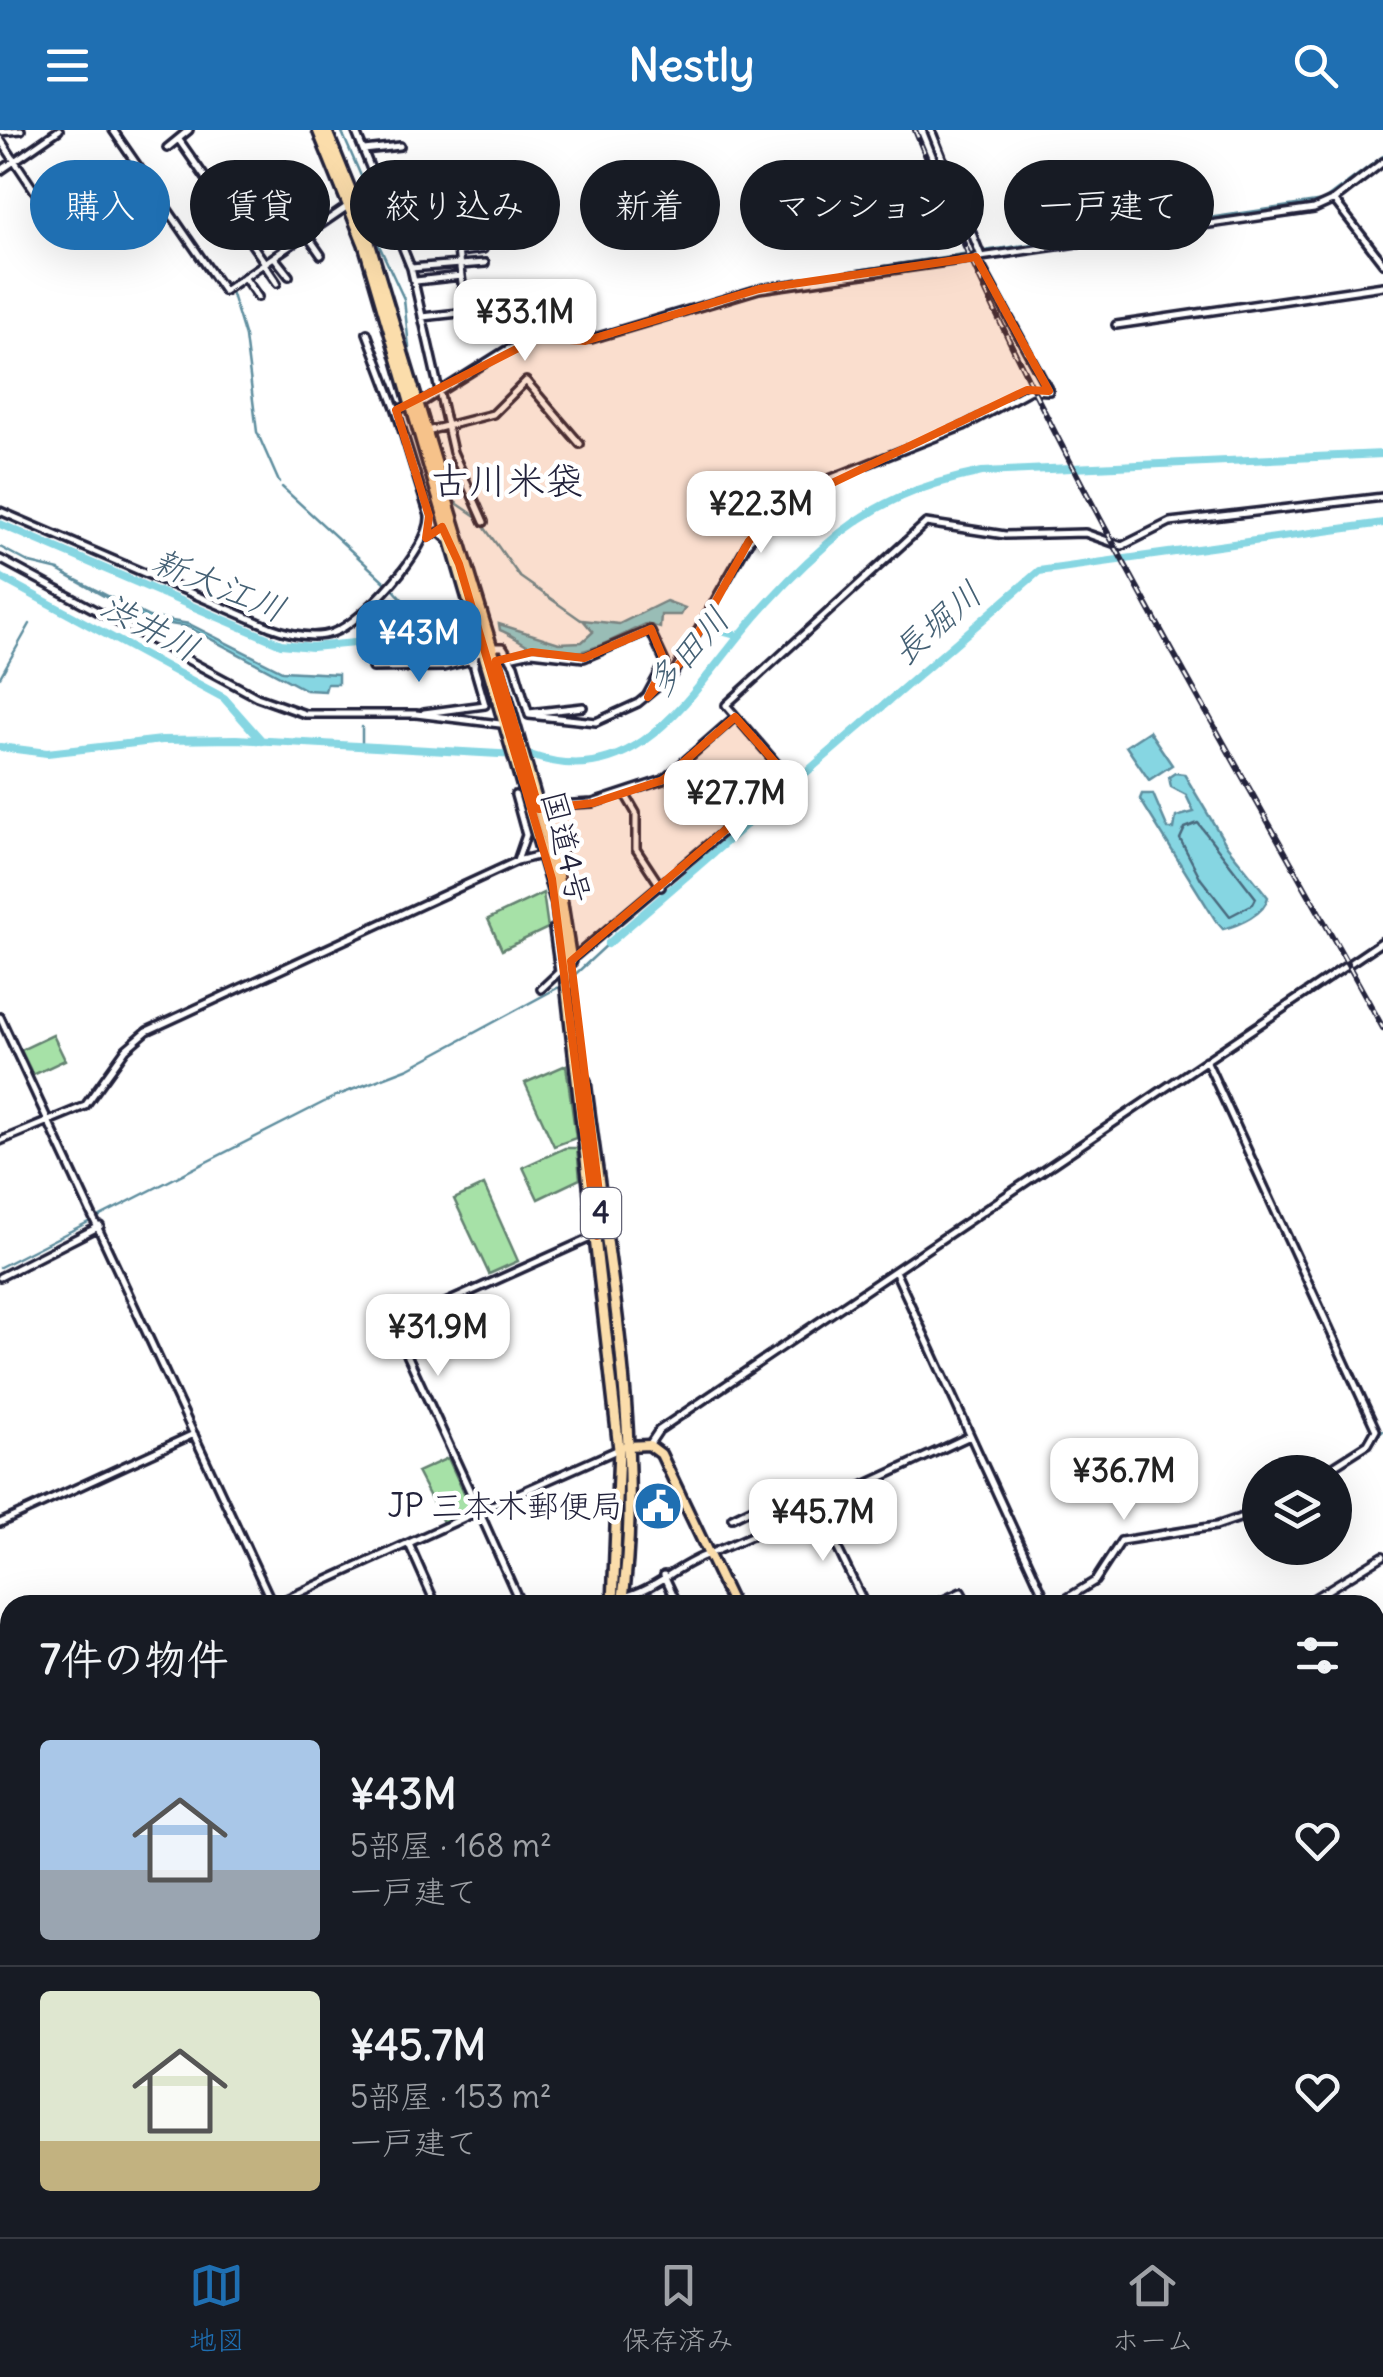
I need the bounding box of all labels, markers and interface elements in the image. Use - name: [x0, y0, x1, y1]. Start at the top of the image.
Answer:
- text: Nestly: [628, 37, 755, 93]
- icon: menu: [40, 38, 95, 93]
- icon: search: [1288, 38, 1343, 93]
- chip: 購入: [30, 160, 170, 250]
- chip: 賃貸: [190, 160, 330, 250]
- chip: 絞り込み: [350, 160, 560, 250]
- chip: 新着: [580, 160, 720, 250]
- chip: マンション: [740, 160, 984, 250]
- chip: 一戸建て: [1004, 160, 1214, 250]
- pin: ¥33.1M: [444, 279, 606, 364]
- text: ¥33.1M: [475, 291, 575, 332]
- district label: 古川米袋: [431, 457, 583, 504]
- pin: ¥22.3M: [680, 471, 842, 556]
- text: ¥22.3M: [709, 483, 813, 524]
- water label: 新大江川: [146, 537, 293, 631]
- water label: 長堀川: [882, 571, 990, 673]
- water label: 渋井川: [94, 582, 207, 670]
- water label: 多田川: [636, 597, 738, 705]
- pin: ¥43M: [360, 600, 478, 685]
- text: ¥43M: [378, 612, 460, 653]
- pin: ¥27.7M: [655, 760, 817, 845]
- text: ¥27.7M: [686, 772, 786, 813]
- street label: 国道4号: [533, 786, 600, 907]
- road number: 4: [581, 1188, 621, 1238]
- pin: ¥31.9M: [357, 1294, 519, 1379]
- text: ¥31.9M: [388, 1306, 488, 1347]
- pin: ¥36.7M: [1043, 1438, 1205, 1523]
- text: ¥36.7M: [1072, 1450, 1176, 1491]
- map controls: [1242, 1455, 1352, 1565]
- button: layers: [1242, 1455, 1352, 1565]
- pin: ¥45.7M: [742, 1479, 904, 1564]
- public building icon: JP 三本木郵便局: [632, 1480, 684, 1532]
- place label: JP 三本木郵便局: [387, 1485, 623, 1526]
- text: ¥45.7M: [771, 1491, 875, 1532]
- icon: filters: [1290, 1628, 1345, 1683]
- text: 7件の物件: [40, 1633, 229, 1685]
- text: ¥43M: [350, 1768, 457, 1820]
- icon: home: [120, 1780, 240, 1900]
- icon: heart: [1290, 1813, 1345, 1868]
- text: 5部屋 · 168 m²: [350, 1825, 552, 1866]
- text: 一戸建て: [350, 1871, 478, 1912]
- text: ¥45.7M: [350, 2019, 486, 2071]
- icon: home: [120, 2031, 240, 2151]
- icon: heart: [1290, 2064, 1345, 2119]
- text: 5部屋 · 153 m²: [350, 2076, 552, 2117]
- text: 一戸建て: [350, 2122, 478, 2163]
- tab: 地図: [189, 2258, 245, 2358]
- tab: 保存済み: [622, 2258, 734, 2358]
- tab: ホーム: [1111, 2258, 1194, 2358]

